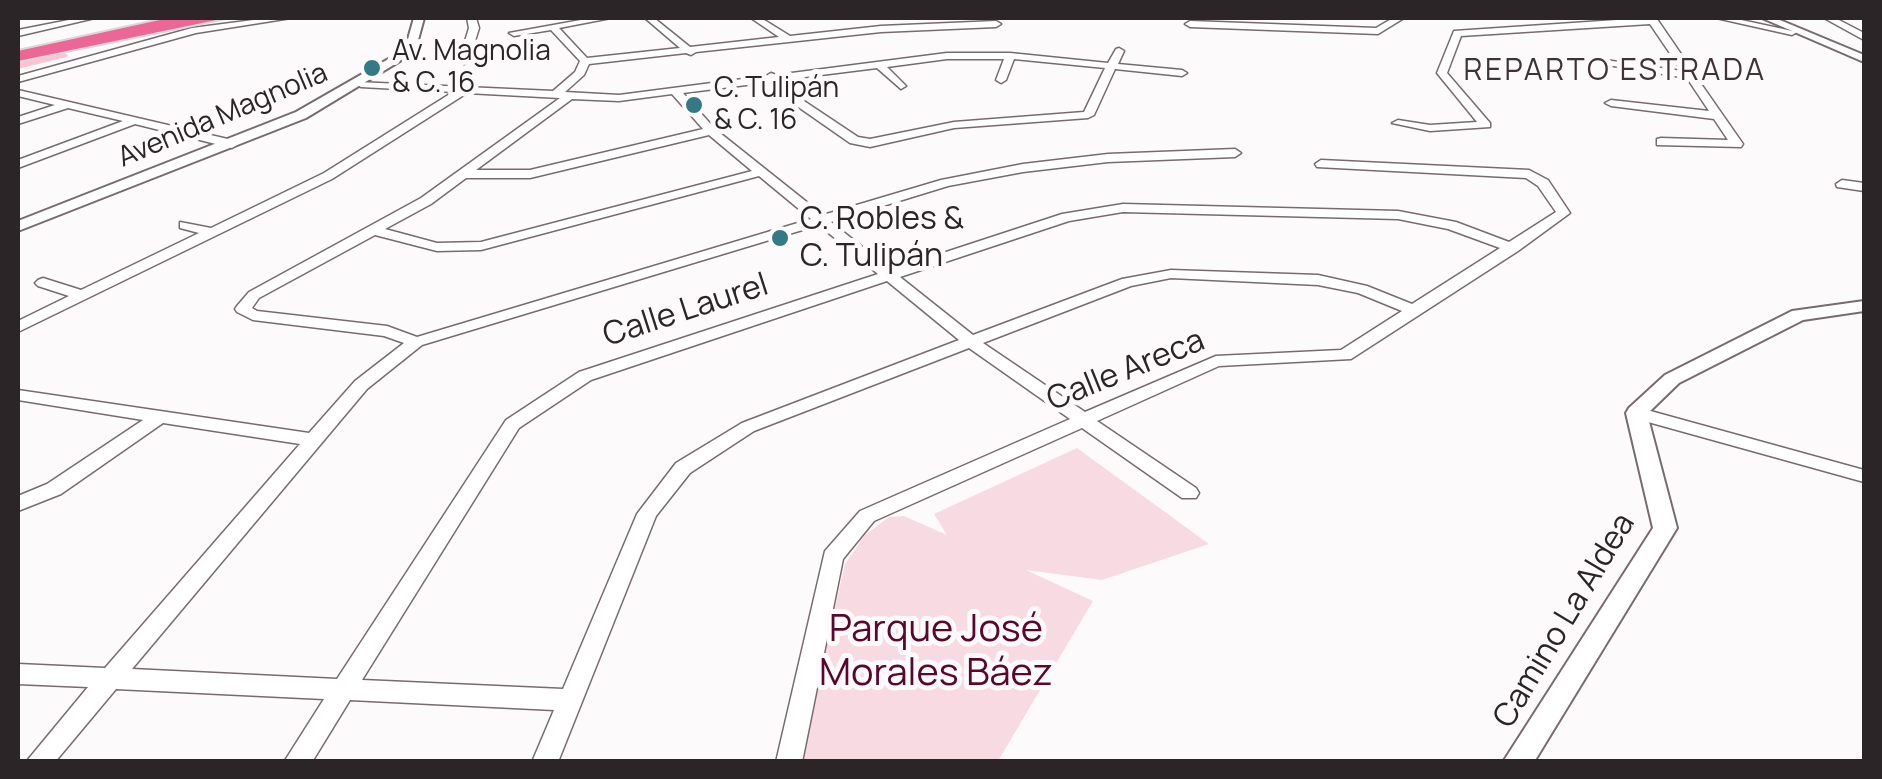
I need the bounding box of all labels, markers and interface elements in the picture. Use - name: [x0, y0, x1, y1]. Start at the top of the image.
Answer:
- place label: Av. Magnolia & C. 16: [392, 35, 551, 101]
- district label: REPARTO ESTRADA: [1464, 54, 1766, 90]
- street label: Avenida Magnolia: [113, 57, 333, 175]
- marker: Av. Magnolia & C. 16: [361, 57, 383, 79]
- place label: C. Tulipán & C. 16: [714, 72, 839, 138]
- marker: C. Tulipán & C. 16: [683, 94, 705, 116]
- place label: C. Robles & C. Tulipán: [800, 201, 964, 276]
- marker: C. Robles & C. Tulipán: [769, 227, 791, 249]
- street label: Calle Laurel: [599, 266, 773, 356]
- street label: Calle Areca: [1042, 322, 1210, 420]
- street label: Camino La Aldea: [1486, 507, 1644, 735]
- park label: Parque José Morales Báez: [819, 607, 1053, 696]

